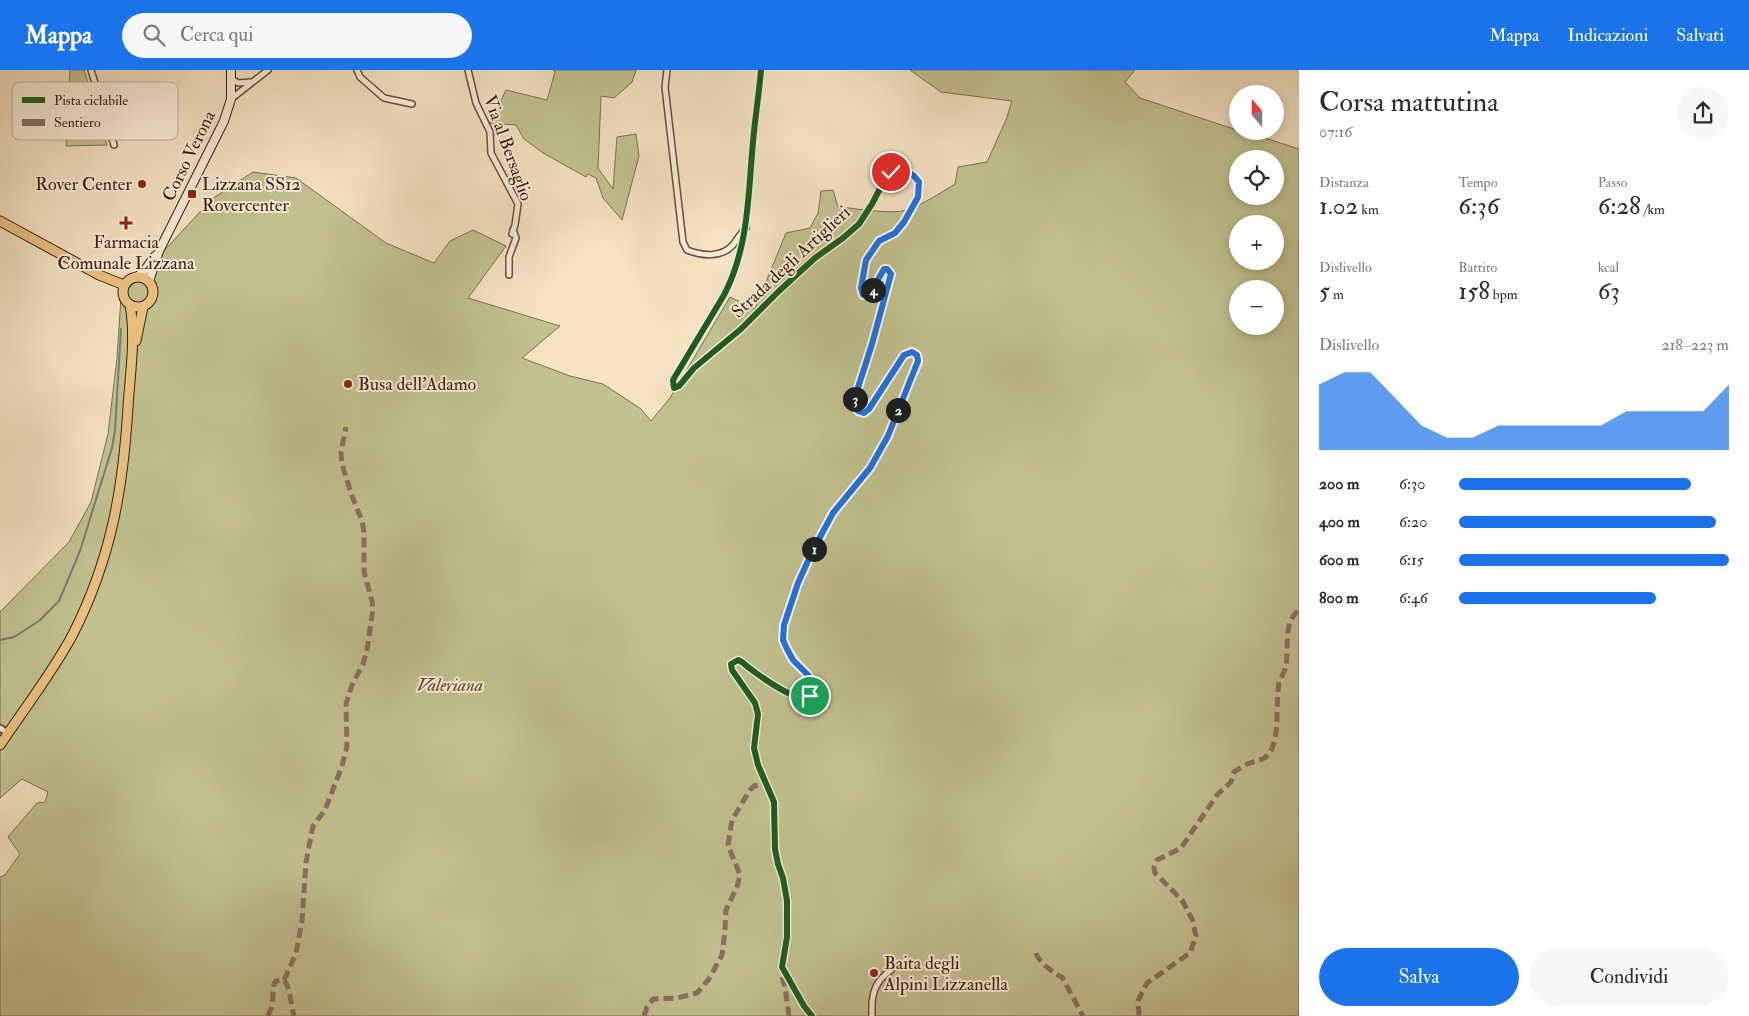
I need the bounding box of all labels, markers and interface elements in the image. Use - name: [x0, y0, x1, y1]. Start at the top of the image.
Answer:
- search box: [122, 13, 472, 58]
- text: Mappa: [25, 20, 92, 51]
- icon: search: [140, 21, 168, 49]
- text: Cerca qui: [180, 23, 253, 47]
- text: Mappa: [1489, 24, 1539, 47]
- text: Indicazioni: [1567, 24, 1648, 47]
- text: Salvati: [1676, 24, 1724, 47]
- legend: [12, 82, 178, 140]
- north arrow: [1229, 85, 1284, 140]
- map controls: [1229, 85, 1284, 335]
- text: Corsa mattutina: [1319, 85, 1499, 120]
- button: share: [1677, 87, 1729, 139]
- text: Pista ciclabile: [54, 92, 128, 109]
- street label: Via al Bersaglio: [478, 92, 538, 204]
- street label: Corso Verona: [157, 106, 221, 205]
- text: Sentiero: [54, 114, 101, 131]
- text: 07:16: [1319, 122, 1352, 142]
- button: locate: [1229, 150, 1284, 205]
- pin: [870, 151, 912, 193]
- icon: check: [877, 158, 905, 186]
- place label: Rover Center: [35, 173, 132, 196]
- place label: Lizzana SS12 Rovercenter: [202, 173, 301, 217]
- text: Distanza: [1319, 174, 1369, 191]
- text: Tempo: [1458, 174, 1497, 191]
- text: Passo: [1598, 174, 1628, 191]
- marker: Rover Center: [136, 178, 148, 190]
- marker: Lizzana SS12 Rovercenter: [186, 188, 198, 200]
- text: 1.02: [1319, 191, 1358, 222]
- text: 6:36: [1458, 191, 1499, 222]
- text: 6:28: [1598, 191, 1641, 222]
- street label: Strada degli Artiglieri: [727, 201, 855, 323]
- text: km: [1358, 201, 1379, 218]
- text: /km: [1641, 201, 1665, 218]
- button: +: [1229, 215, 1284, 270]
- marker: Farmacia Comunale Lizzana: [120, 217, 132, 229]
- place label: Farmacia Comunale Lizzana: [58, 231, 195, 275]
- text: Dislivello: [1319, 259, 1372, 276]
- text: Battito: [1458, 259, 1497, 276]
- text: kcal: [1598, 259, 1619, 276]
- text: 5: [1319, 276, 1330, 307]
- text: 158: [1458, 276, 1490, 307]
- text: 63: [1598, 276, 1620, 307]
- pin: 4: [860, 278, 886, 302]
- button: −: [1229, 280, 1284, 335]
- text: 4: [870, 282, 877, 299]
- text: m: [1330, 286, 1344, 303]
- text: bpm: [1490, 286, 1518, 303]
- text: Dislivello: [1319, 335, 1379, 355]
- text: 218–223 m: [1661, 335, 1729, 355]
- place label: Busa dell'Adamo: [358, 373, 477, 396]
- marker: Busa dell'Adamo: [342, 378, 354, 390]
- pin: 3: [842, 386, 868, 412]
- text: 3: [853, 391, 858, 408]
- pin: 2: [886, 398, 910, 422]
- text: 2: [895, 402, 902, 419]
- text: 200 m: [1319, 474, 1359, 494]
- text: 6:30: [1399, 474, 1425, 494]
- text: 400 m: [1319, 512, 1360, 532]
- text: 6:20: [1399, 512, 1427, 532]
- pin: 1: [802, 536, 826, 562]
- text: 1: [812, 541, 817, 558]
- text: 600 m: [1319, 550, 1359, 570]
- text: 6:15: [1399, 550, 1424, 570]
- text: 800 m: [1319, 588, 1359, 608]
- text: 6:46: [1399, 588, 1428, 608]
- park label: Valeriana: [417, 674, 483, 697]
- pin: [789, 675, 831, 717]
- icon: arrive: [796, 682, 824, 710]
- button: Salva: [1319, 948, 1519, 1006]
- button: Condividi: [1529, 948, 1729, 1006]
- place label: Baita degli Alpini Lizzanella: [883, 952, 1008, 996]
- marker: Baita degli Alpini Lizzanella: [868, 967, 880, 979]

